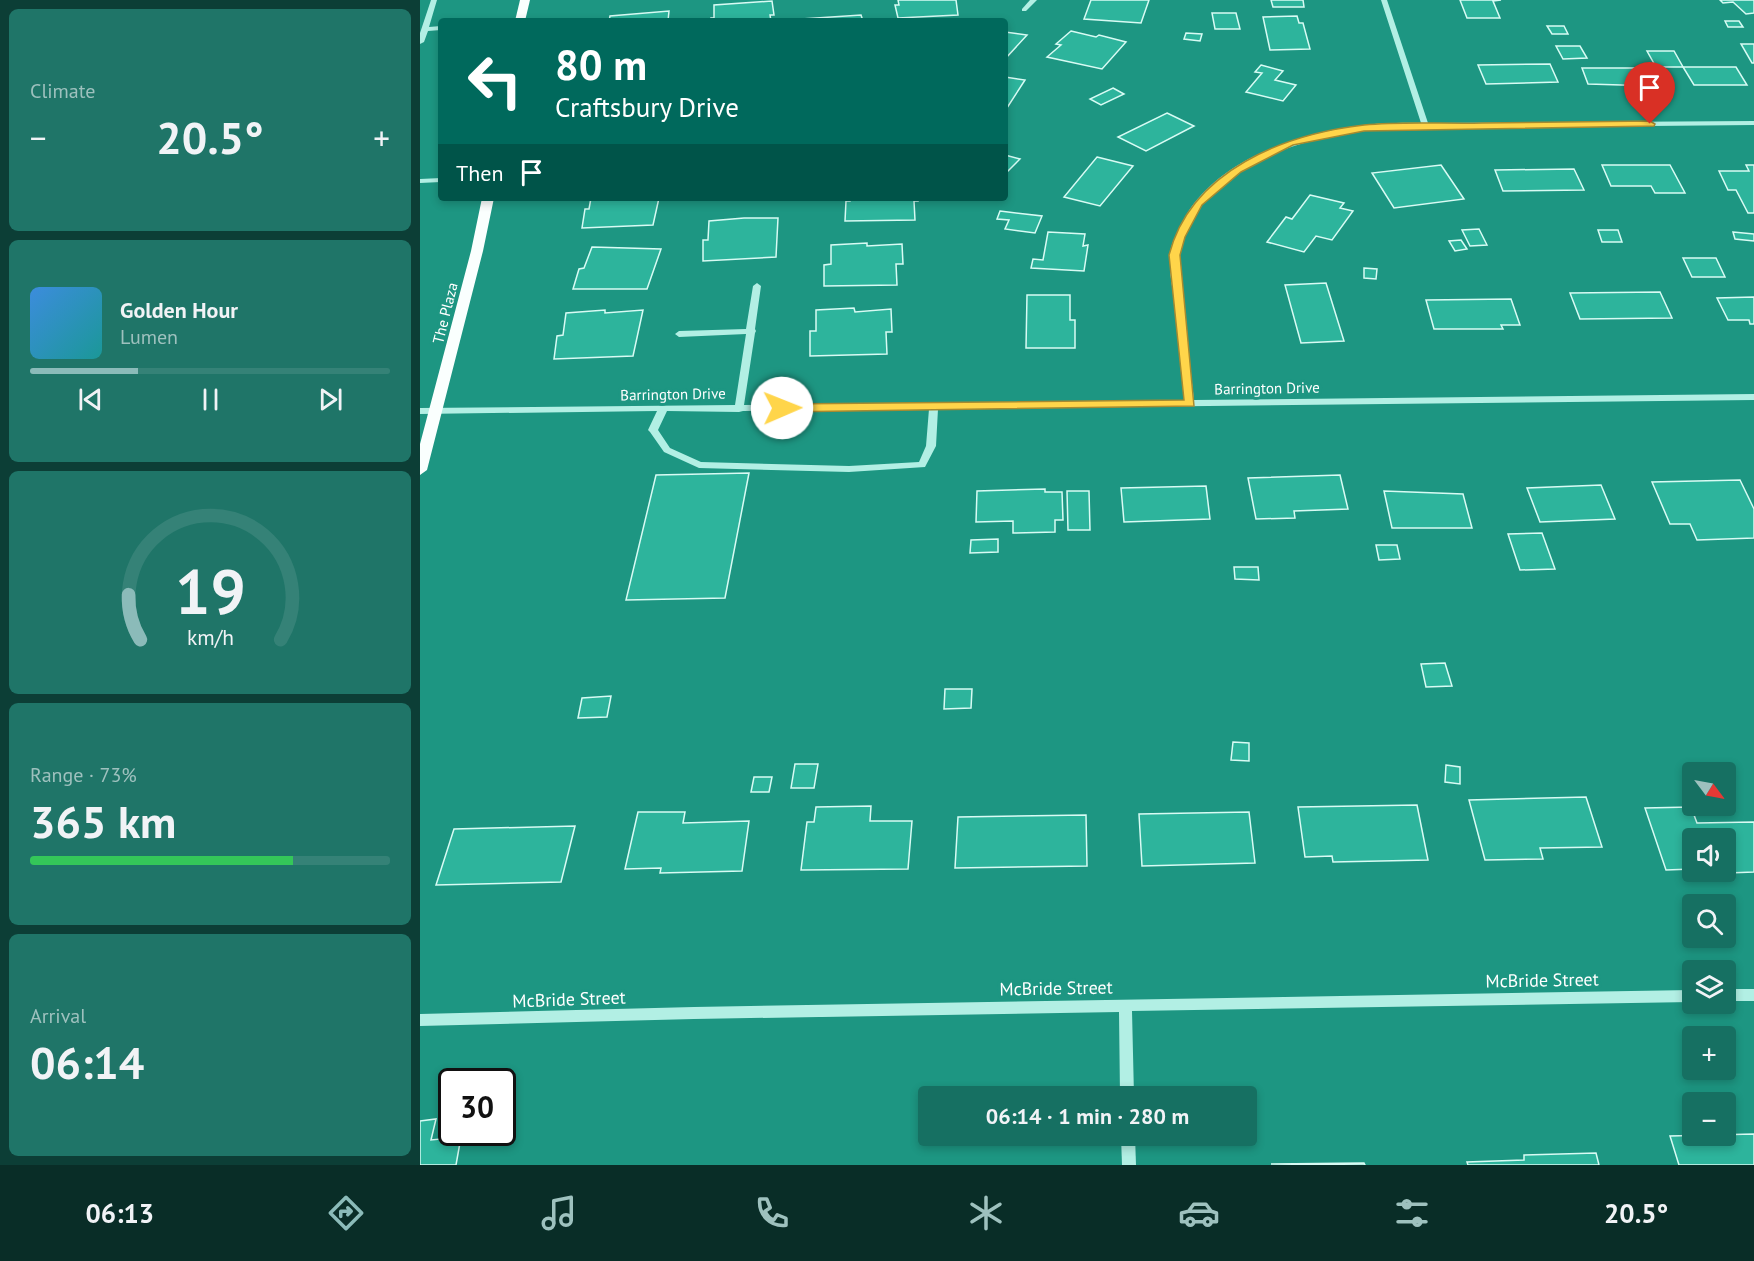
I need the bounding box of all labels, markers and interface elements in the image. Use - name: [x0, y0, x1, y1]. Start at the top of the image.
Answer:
- text: 80 m: [555, 37, 647, 92]
- icon: left: [456, 42, 534, 120]
- pin: [1624, 62, 1675, 124]
- icon: arrive: [1633, 71, 1666, 104]
- text: Climate: [30, 78, 96, 104]
- text: Craftsbury Drive: [555, 90, 739, 124]
- text: 20.5°: [156, 108, 264, 166]
- text: −: [30, 116, 47, 159]
- text: +: [373, 116, 390, 159]
- icon: arrive: [515, 156, 548, 189]
- text: Then: [456, 159, 503, 187]
- street label: The Plaza: [428, 280, 462, 346]
- text: Golden Hour: [120, 296, 238, 324]
- text: Lumen: [120, 324, 178, 350]
- position arrow: [750, 376, 814, 440]
- street label: Barrington Drive: [1214, 378, 1320, 398]
- icon: previous: [74, 383, 107, 416]
- icon: pause: [194, 383, 227, 416]
- icon: next: [314, 383, 347, 416]
- street label: Barrington Drive: [620, 384, 726, 404]
- text: 19: [175, 550, 245, 631]
- text: km/h: [186, 623, 233, 651]
- text: Range · 73%: [30, 762, 137, 788]
- north arrow: [1682, 762, 1736, 816]
- map controls: [1682, 762, 1736, 1146]
- text: 365 km: [30, 792, 176, 850]
- button: sound: [1682, 828, 1736, 882]
- button: search: [1682, 894, 1736, 948]
- button: layers: [1682, 960, 1736, 1014]
- street label: McBride Street: [1485, 968, 1599, 992]
- street label: McBride Street: [999, 976, 1113, 1000]
- street label: McBride Street: [512, 986, 626, 1012]
- text: Arrival: [30, 1003, 86, 1029]
- button: +: [1682, 1026, 1736, 1080]
- text: 06:14: [30, 1033, 144, 1091]
- speed limit sign: 30: [438, 1068, 516, 1146]
- button: −: [1682, 1092, 1736, 1146]
- text: 06:14 · 1 min · 280 m: [986, 1102, 1189, 1130]
- icon: directions: [325, 1192, 367, 1234]
- icon: music: [538, 1192, 580, 1234]
- icon: phone: [751, 1192, 793, 1234]
- icon: climate: [965, 1192, 1007, 1234]
- icon: car: [1178, 1192, 1220, 1234]
- icon: filters: [1391, 1192, 1433, 1234]
- text: 06:13: [86, 1196, 154, 1230]
- text: 20.5°: [1604, 1196, 1668, 1230]

